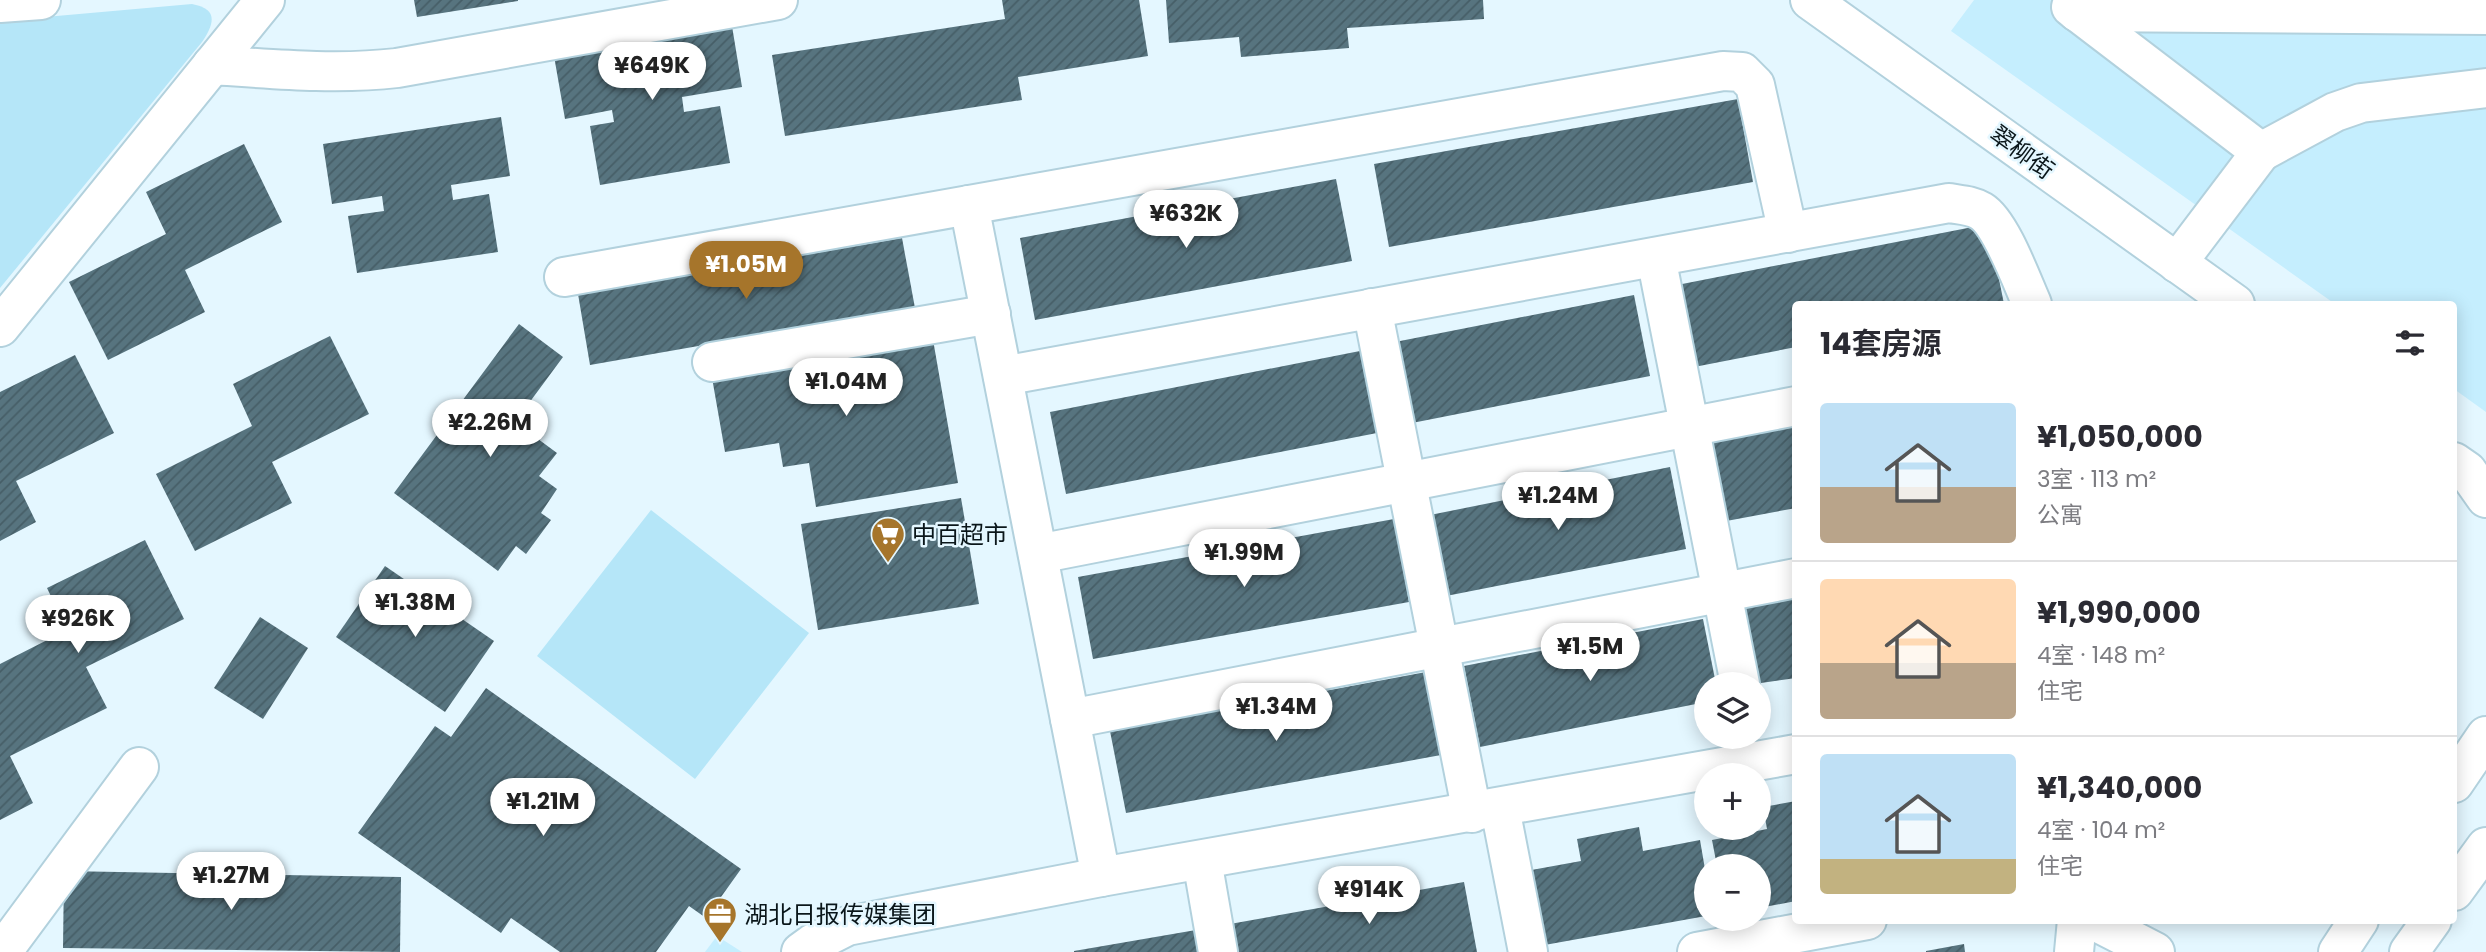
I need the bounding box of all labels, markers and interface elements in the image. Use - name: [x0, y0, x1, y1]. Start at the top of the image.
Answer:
- pin: ¥649K: [603, 42, 701, 102]
- text: ¥649K: [614, 49, 690, 81]
- street label: 翠柳街: [1983, 117, 2061, 187]
- pin: ¥632K: [1137, 190, 1235, 250]
- text: ¥632K: [1149, 197, 1223, 229]
- pin: ¥1.05M: [689, 242, 803, 301]
- text: ¥1.05M: [705, 248, 787, 280]
- text: 14套房源: [1820, 322, 1942, 365]
- icon: filters: [2391, 324, 2429, 362]
- pin: ¥1.04M: [789, 358, 903, 418]
- text: ¥1.04M: [805, 365, 887, 397]
- pin: ¥2.26M: [433, 400, 547, 459]
- text: ¥2.26M: [448, 406, 532, 438]
- text: ¥1,050,000: [2037, 415, 2203, 458]
- icon: home: [1876, 431, 1960, 515]
- text: 3室 · 113 m²: [2037, 463, 2156, 495]
- pin: ¥1.24M: [1501, 472, 1615, 532]
- text: ¥1.24M: [1518, 479, 1598, 511]
- text: 公寓: [2037, 499, 2083, 531]
- supermarket icon: 中百超市: [869, 515, 907, 564]
- place label: 中百超市: [912, 518, 1008, 551]
- pin: ¥1.99M: [1187, 530, 1301, 589]
- text: ¥1.99M: [1204, 536, 1284, 568]
- pin: ¥1.38M: [358, 580, 472, 639]
- text: ¥1.38M: [375, 586, 455, 618]
- text: ¥1,990,000: [2037, 591, 2201, 634]
- pin: ¥926K: [29, 596, 127, 655]
- text: ¥926K: [41, 602, 115, 634]
- icon: home: [1876, 607, 1960, 691]
- pin: ¥1.5M: [1541, 624, 1639, 683]
- text: ¥1.5M: [1557, 630, 1623, 662]
- text: 4室 · 148 m²: [2037, 639, 2165, 671]
- map controls: [1694, 672, 1771, 931]
- button: layers: [1694, 672, 1771, 749]
- text: 住宅: [2037, 675, 2083, 707]
- pin: ¥1.34M: [1219, 684, 1333, 743]
- text: ¥1.34M: [1235, 690, 1317, 722]
- button: +: [1694, 763, 1771, 840]
- text: ¥1,340,000: [2037, 766, 2202, 809]
- pin: ¥1.21M: [486, 778, 600, 838]
- icon: home: [1876, 782, 1960, 866]
- text: ¥1.21M: [506, 785, 580, 817]
- text: 4室 · 104 m²: [2037, 814, 2165, 846]
- text: 住宅: [2037, 850, 2083, 882]
- pin: ¥1.27M: [174, 852, 288, 912]
- button: −: [1694, 854, 1771, 931]
- text: ¥1.27M: [192, 859, 270, 891]
- pin: ¥914K: [1320, 866, 1418, 926]
- text: ¥914K: [1334, 873, 1404, 905]
- office icon: 湖北日报传媒集团: [701, 895, 739, 944]
- place label: 湖北日报传媒集团: [744, 898, 936, 931]

